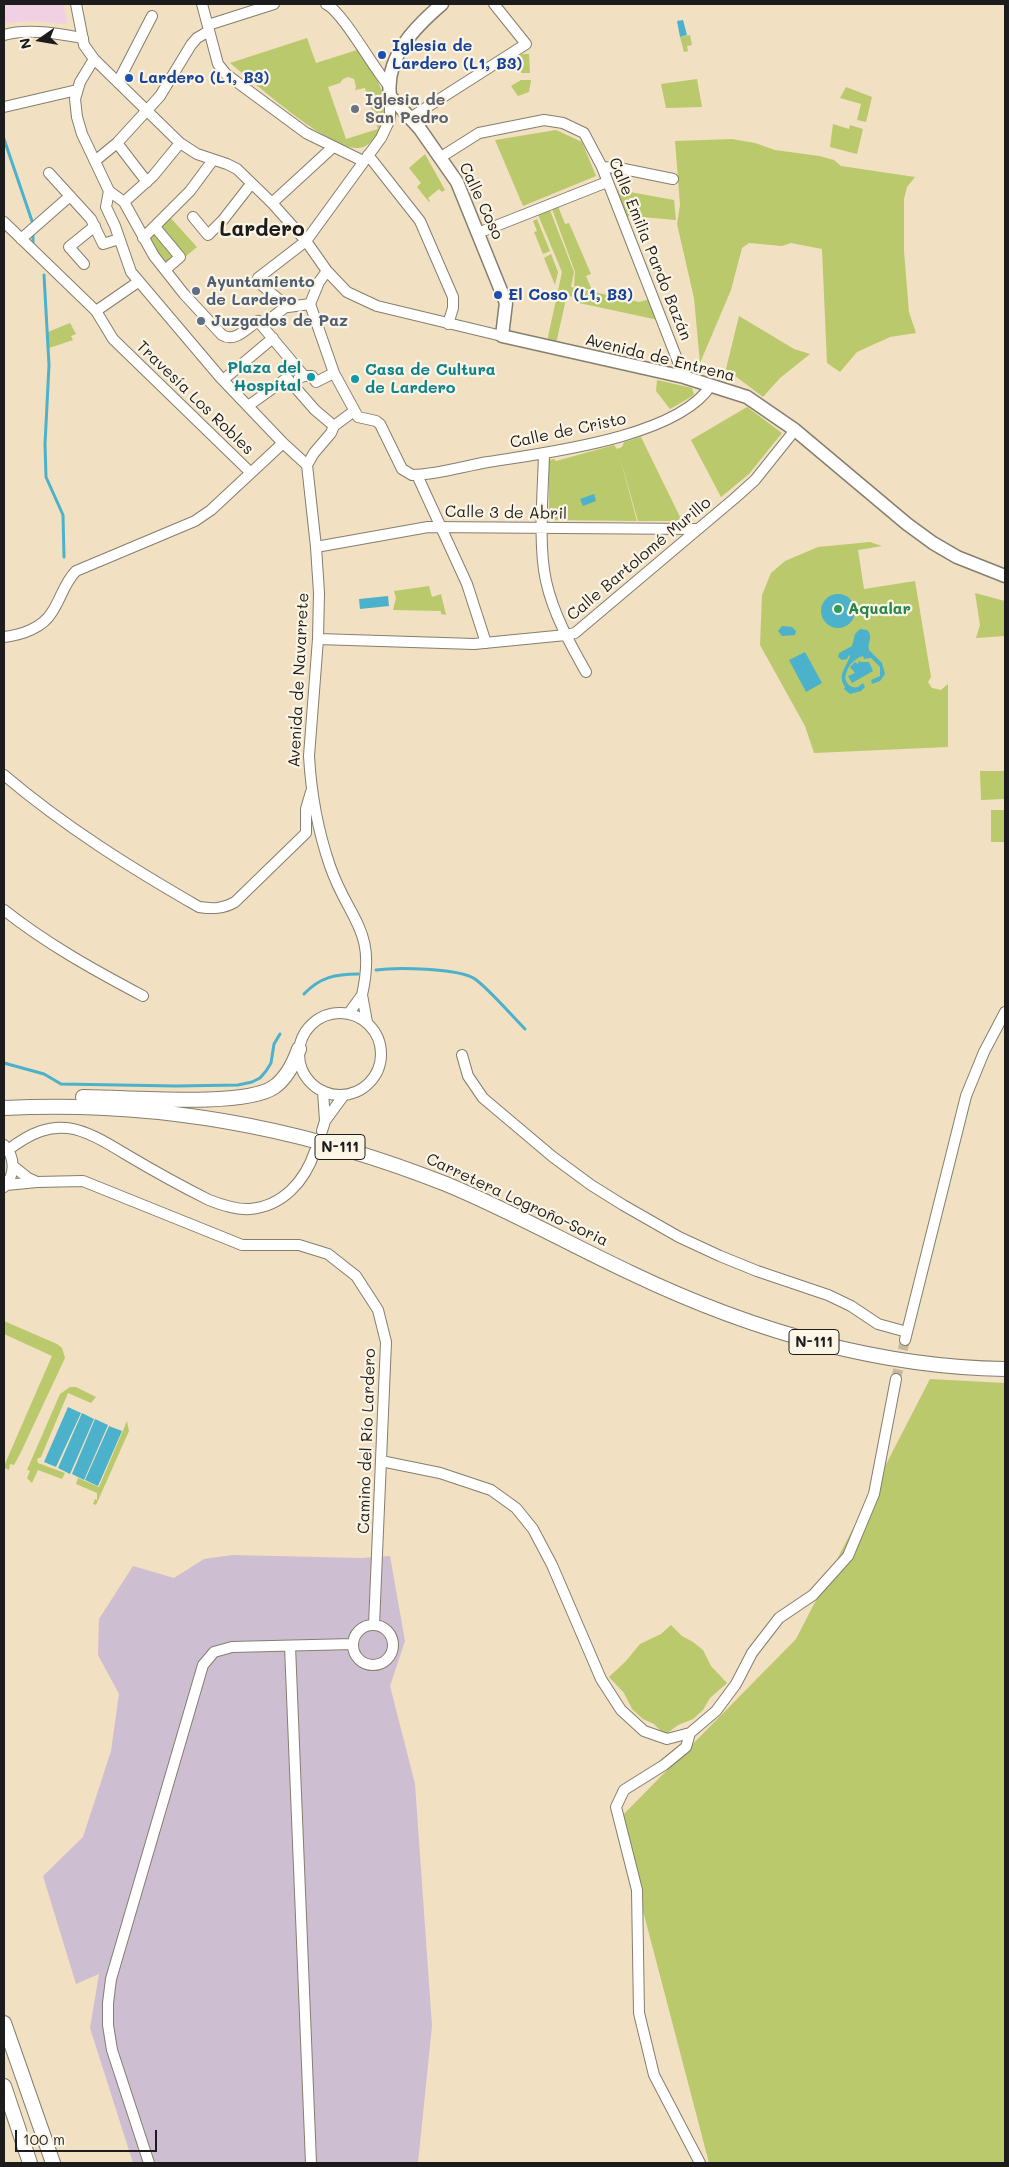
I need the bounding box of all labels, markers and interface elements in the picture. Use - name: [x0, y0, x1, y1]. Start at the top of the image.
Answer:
- north arrow: [15, 15, 65, 65]
- text: N: [14, 36, 35, 51]
- place label: Iglesia de Lardero (L1, B3): [392, 36, 522, 74]
- marker: Iglesia de Lardero (L1, B3): [376, 49, 388, 61]
- place label: Lardero (L1, B3): [139, 68, 269, 88]
- marker: Lardero (L1, B3): [123, 72, 135, 84]
- place label: Iglesia de San Pedro: [365, 90, 448, 128]
- marker: Iglesia de San Pedro: [349, 103, 361, 115]
- street label: Calle Emilia Pardo Bazán: [604, 155, 696, 343]
- street label: Calle Coso: [455, 160, 507, 242]
- district label: Lardero: [219, 217, 305, 243]
- place label: Ayuntamiento de Lardero: [206, 272, 315, 310]
- marker: Ayuntamiento de Lardero: [190, 285, 202, 297]
- place label: El Coso (L1, B3): [508, 285, 633, 305]
- marker: El Coso (L1, B3): [492, 289, 504, 301]
- place label: Juzgados de Paz: [211, 311, 348, 331]
- marker: Juzgados de Paz: [195, 315, 207, 327]
- street label: Avenida de Entrena: [583, 330, 737, 386]
- street label: Travesía Los Robles: [132, 337, 258, 459]
- place label: Plaza del Hospital: [227, 358, 301, 396]
- place label: Casa de Cultura de Lardero: [365, 360, 496, 398]
- marker: Plaza del Hospital: [305, 371, 317, 383]
- marker: Casa de Cultura de Lardero: [349, 373, 361, 385]
- street label: Calle de Cristo: [508, 409, 628, 453]
- street label: Calle Bartolomé Murillo: [563, 493, 715, 625]
- street label: Calle 3 de Abril: [445, 502, 567, 524]
- street label: Avenida de Navarrete: [285, 592, 313, 768]
- place label: Aqualar: [848, 599, 911, 619]
- marker: Aqualar: [832, 603, 844, 615]
- road number: N-111: [315, 1134, 365, 1160]
- street label: Carretera Logroño-Soria: [423, 1149, 611, 1251]
- road number: N-111: [789, 1330, 839, 1354]
- street label: Camino del Río Lardero: [354, 1348, 380, 1534]
- scale bar: [18, 2120, 160, 2152]
- text: 100 m: [23, 2129, 65, 2149]

